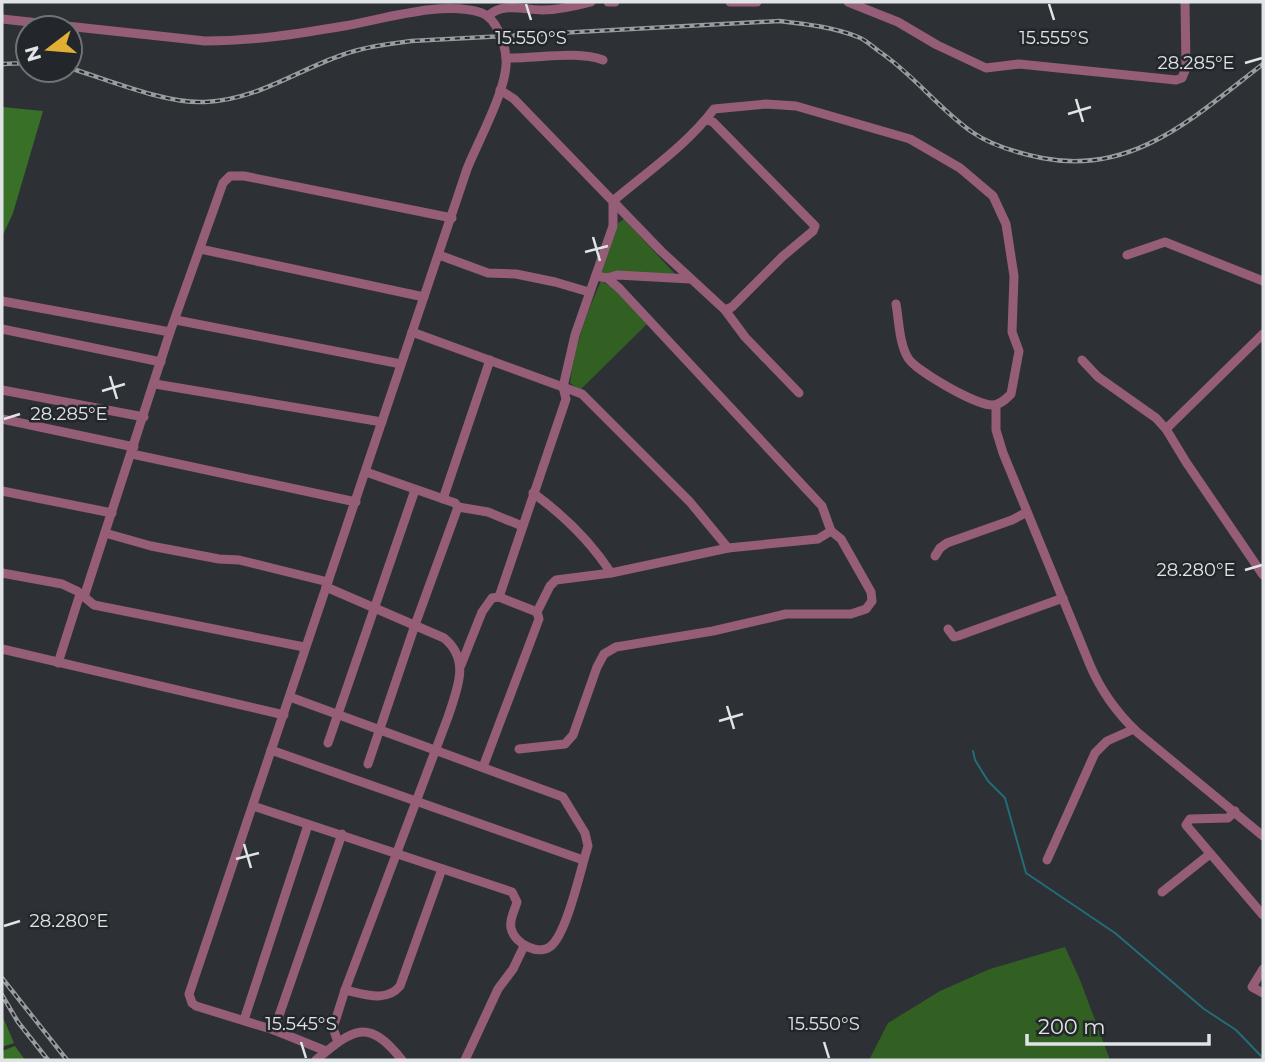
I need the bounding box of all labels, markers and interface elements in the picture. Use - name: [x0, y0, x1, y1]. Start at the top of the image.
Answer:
- north arrow: [14, 14, 84, 84]
- text: 15.550°S: [495, 27, 567, 49]
- text: 15.555°S: [1019, 27, 1089, 49]
- text: N: [20, 43, 46, 64]
- text: 28.285°E: [1157, 52, 1235, 74]
- text: 28.285°E: [30, 403, 108, 425]
- text: 28.280°E: [1156, 559, 1236, 581]
- text: 28.280°E: [29, 910, 109, 932]
- scale bar: [1027, 1002, 1209, 1046]
- text: 15.545°S: [265, 1013, 337, 1035]
- text: 15.550°S: [788, 1013, 860, 1035]
- text: 200 m: [1038, 1014, 1105, 1039]

